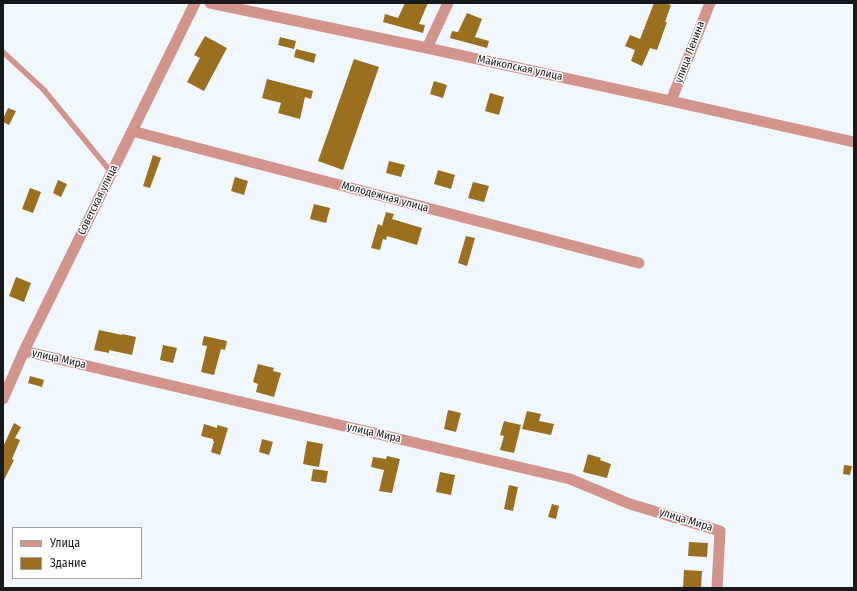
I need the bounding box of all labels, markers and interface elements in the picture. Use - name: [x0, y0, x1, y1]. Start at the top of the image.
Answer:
- street label: улица Ленина: [672, 19, 708, 85]
- street label: Майкопская улица: [476, 53, 564, 83]
- street label: Советская улица: [75, 163, 121, 237]
- street label: Молодёжная улица: [340, 179, 430, 215]
- street label: улица Мира: [31, 346, 87, 372]
- street label: улица Мира: [346, 420, 402, 446]
- street label: улица Мира: [658, 506, 714, 534]
- legend: [12, 527, 142, 579]
- text: Улица: [50, 536, 80, 550]
- text: Здание: [50, 556, 86, 570]

